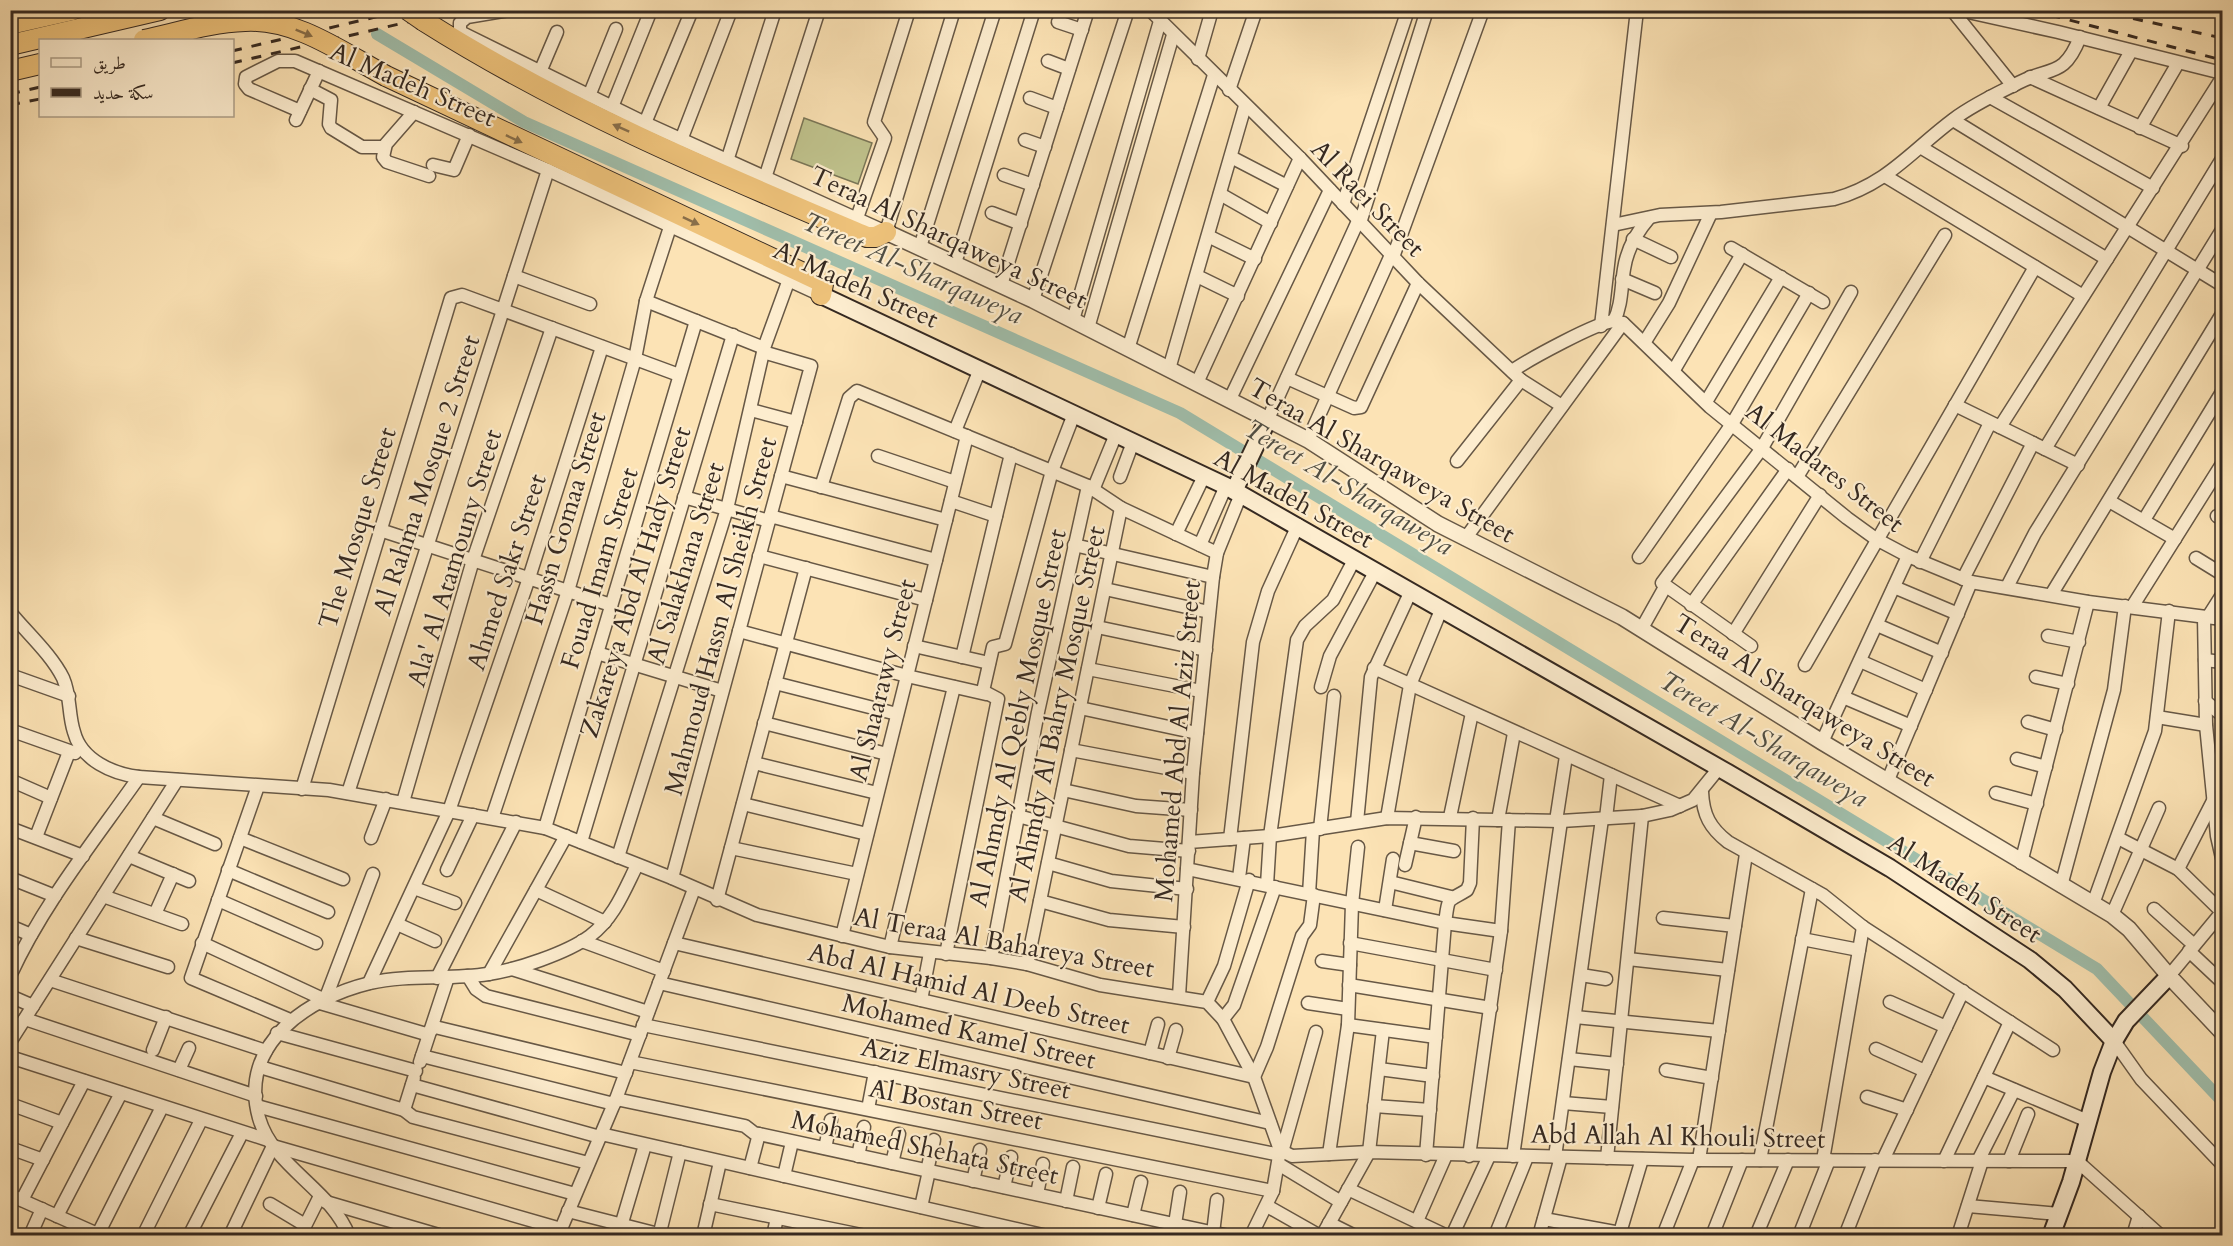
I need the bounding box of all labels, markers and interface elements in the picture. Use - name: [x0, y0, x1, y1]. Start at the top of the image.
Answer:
- one-way arrow: [295, 29, 313, 38]
- street label: Al Madeh Street: [324, 34, 501, 135]
- legend: [39, 39, 234, 117]
- text: طريق: [93, 51, 126, 76]
- text: سكة حديد: [93, 81, 154, 106]
- one-way arrow: [612, 123, 630, 133]
- street label: Al Raei Street: [1303, 132, 1432, 264]
- one-way arrow: [505, 134, 522, 143]
- street label: Teraa Al Sharqaweya Street: [804, 158, 1093, 317]
- water label: Tereet Al-Sharqaweya: [797, 203, 1029, 334]
- one-way arrow: [682, 216, 699, 225]
- street label: Al Madeh Street: [768, 232, 944, 336]
- street label: Al Rahma Mosque 2 Street: [365, 330, 488, 620]
- street label: Teraa Al Sharqaweya Street: [1242, 370, 1521, 551]
- street label: Al Madares Street: [1738, 394, 1911, 540]
- street label: Hassn Gomaa Street: [516, 407, 614, 629]
- water label: Tereet Al-Sharqaweya: [1237, 410, 1460, 564]
- street label: Zakareya Abd Al Hady Street: [571, 422, 700, 742]
- street label: The Mosque Street: [310, 423, 405, 633]
- street label: Ala' Al Atamouny Street: [399, 425, 510, 691]
- street label: Mahmoud Hassn Al Sheikh Street: [656, 433, 785, 799]
- street label: Al Madeh Street: [1208, 440, 1380, 557]
- street label: Al Salakhana Street: [638, 458, 733, 668]
- street label: Fouad Imam Street: [552, 463, 647, 673]
- street label: Ahmed Sakr Street: [458, 469, 555, 675]
- street label: Al Ahmdy Al Bahry Mosque Street: [999, 523, 1113, 905]
- street label: Al Ahmdy Al Qebly Mosque Street: [960, 526, 1075, 910]
- street label: Al Shaarawy Street: [841, 576, 924, 785]
- street label: Mohamed Abd Al Aziz Street: [1146, 579, 1209, 903]
- street label: Teraa Al Sharqaweya Street: [1667, 606, 1942, 795]
- water label: Tereet Al-Sharqaweya: [1652, 662, 1875, 816]
- street label: Al Madeh Street: [1881, 825, 2049, 951]
- street label: Al Teraa Al Bahareya Street: [851, 899, 1157, 986]
- street label: Abd Al Hamid Al Deeb Street: [805, 934, 1133, 1043]
- street label: Mohamed Kamel Street: [839, 985, 1099, 1078]
- street label: Aziz Elmasry Street: [858, 1029, 1074, 1108]
- street label: Al Bostan Street: [866, 1070, 1046, 1138]
- street label: Mohamed Shehata Street: [788, 1102, 1062, 1193]
- street label: Abd Allah Al Khouli Street: [1530, 1116, 1826, 1157]

